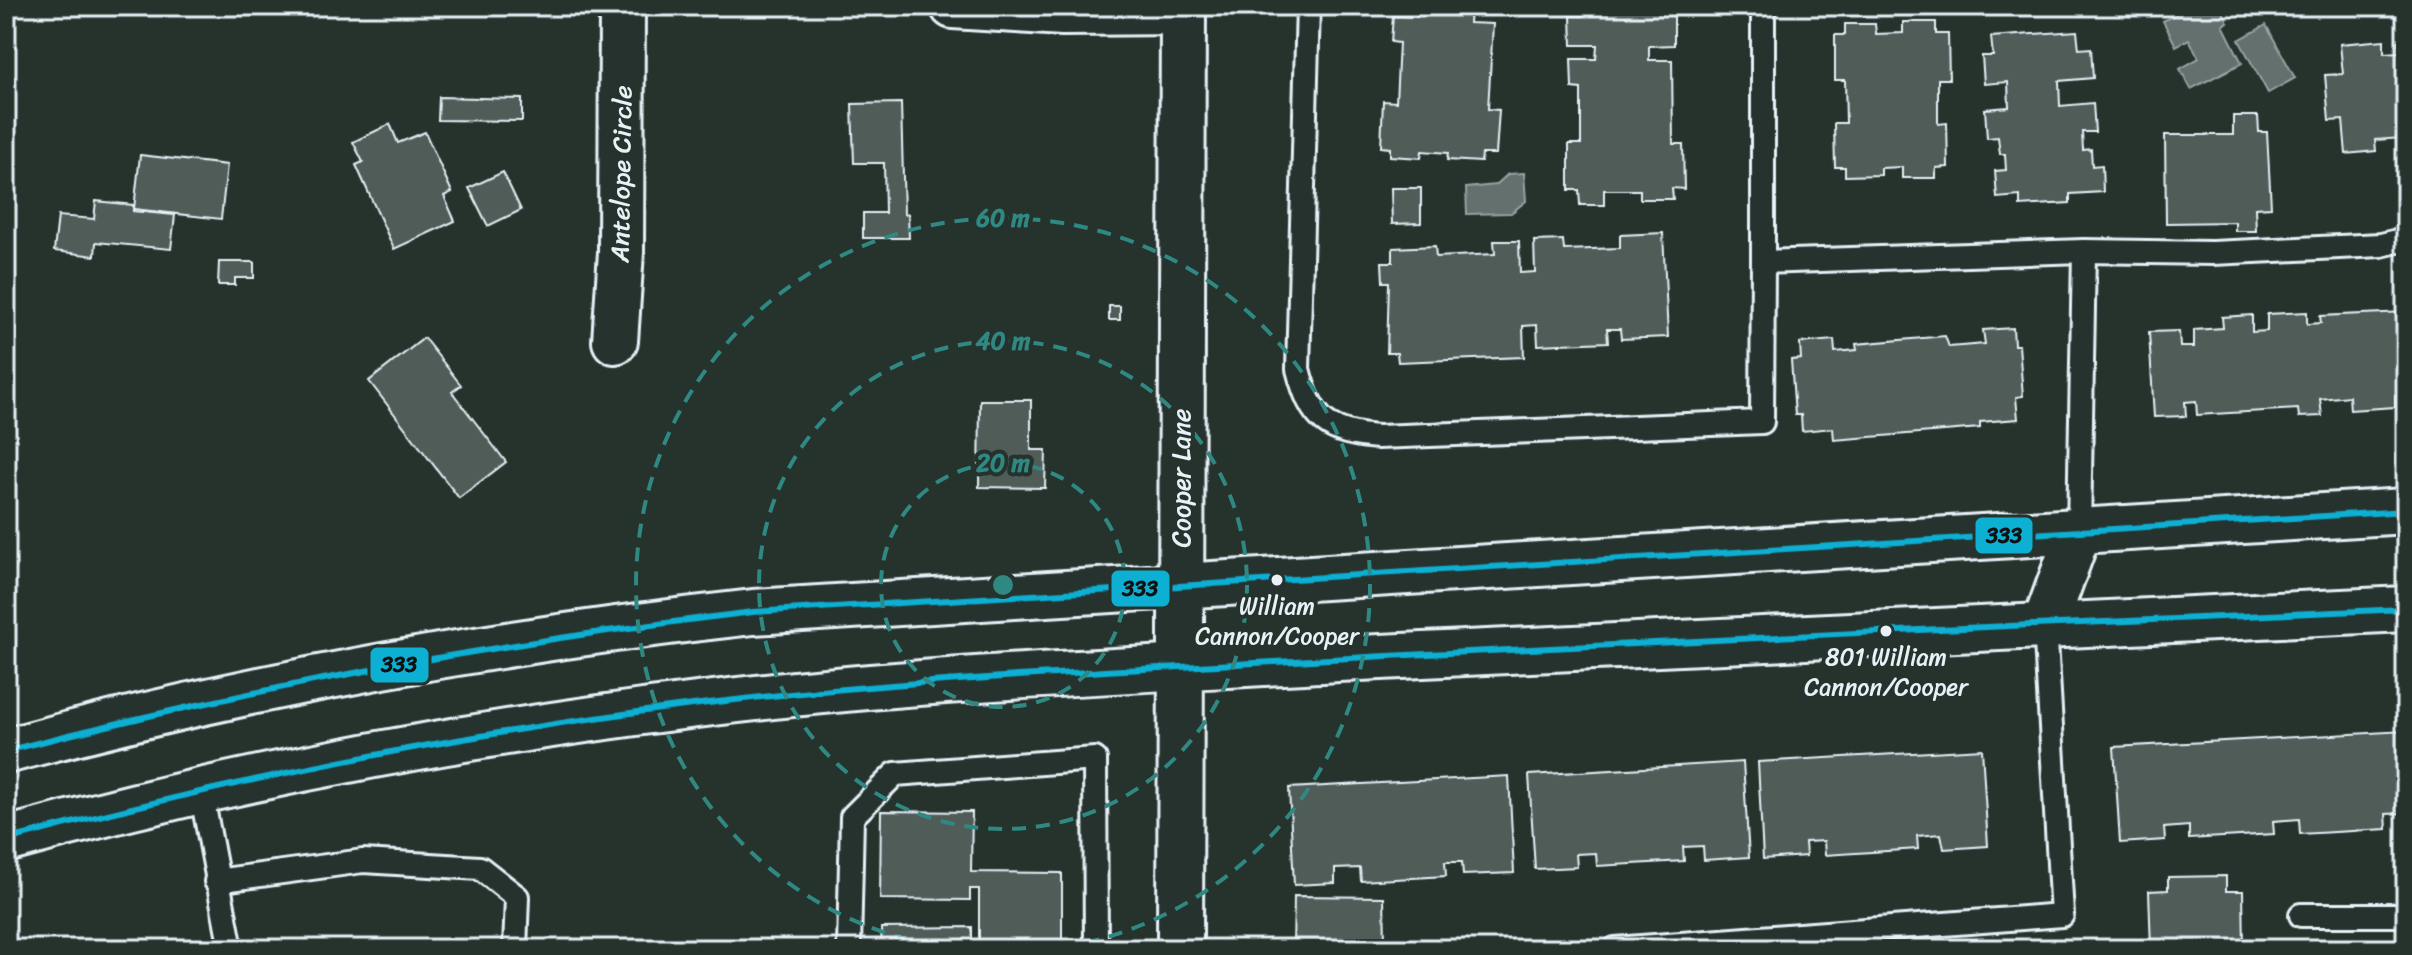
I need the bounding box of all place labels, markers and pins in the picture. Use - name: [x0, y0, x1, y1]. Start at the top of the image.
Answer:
- centre of rings: [989, 571, 1017, 599]
- marker: William Cannon/Cooper: [1269, 572, 1285, 588]
- place label: William Cannon/Cooper: [1195, 585, 1361, 657]
- marker: 801 William Cannon/Cooper: [1878, 623, 1894, 639]
- place label: 801 William Cannon/Cooper: [1804, 636, 1970, 708]

